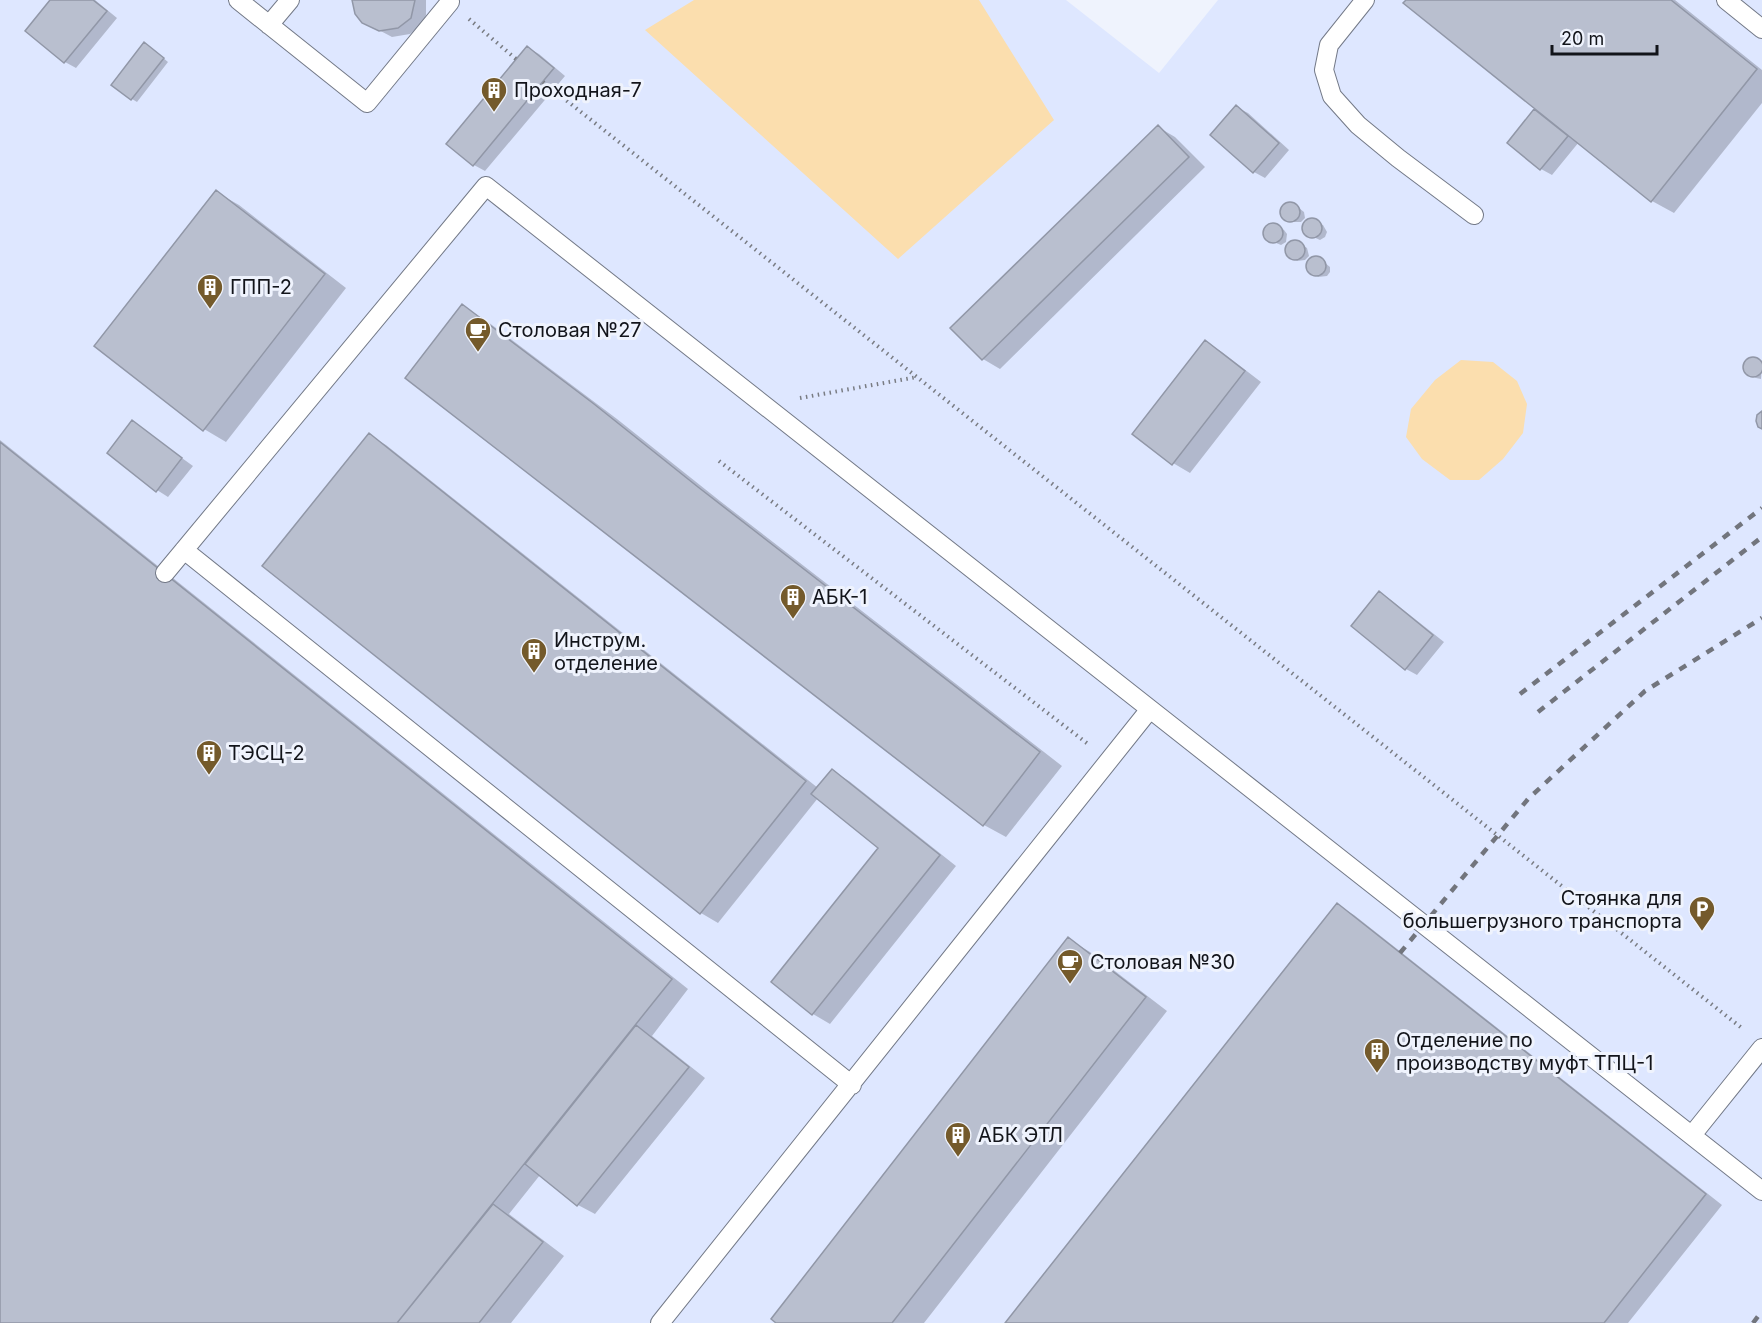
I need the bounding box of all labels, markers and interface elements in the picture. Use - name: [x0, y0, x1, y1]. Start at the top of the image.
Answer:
- scale bar: [1552, 18, 1657, 56]
- text: 20 m: [1561, 28, 1604, 49]
- building icon: Проходная-7: [479, 75, 509, 113]
- place label: Проходная-7: [514, 78, 642, 102]
- building icon: ГПП-2: [195, 272, 225, 310]
- place label: ГПП-2: [230, 275, 292, 299]
- cafe icon: Столовая №27: [463, 315, 493, 353]
- place label: Столовая №27: [498, 318, 642, 342]
- building icon: АБК-1: [778, 582, 808, 620]
- place label: АБК-1: [812, 585, 867, 609]
- place label: Инструм. отделение: [554, 628, 658, 675]
- building icon: Инструм. отделение: [519, 636, 549, 674]
- building icon: ТЭСЦ-2: [194, 738, 224, 776]
- place label: ТЭСЦ-2: [228, 741, 305, 765]
- place label: Стоянка для большегрузного транспорта: [1403, 886, 1682, 933]
- parking icon: Стоянка для большегрузного транспорта: [1687, 894, 1717, 932]
- cafe icon: Столовая №30: [1055, 947, 1085, 985]
- place label: Столовая №30: [1090, 950, 1235, 974]
- place label: Отделение по производству муфт ТПЦ-1: [1396, 1028, 1653, 1075]
- building icon: Отделение по производству муфт ТПЦ-1: [1362, 1036, 1392, 1074]
- building icon: АБК ЭТЛ: [943, 1120, 973, 1158]
- place label: АБК ЭТЛ: [978, 1123, 1063, 1147]

